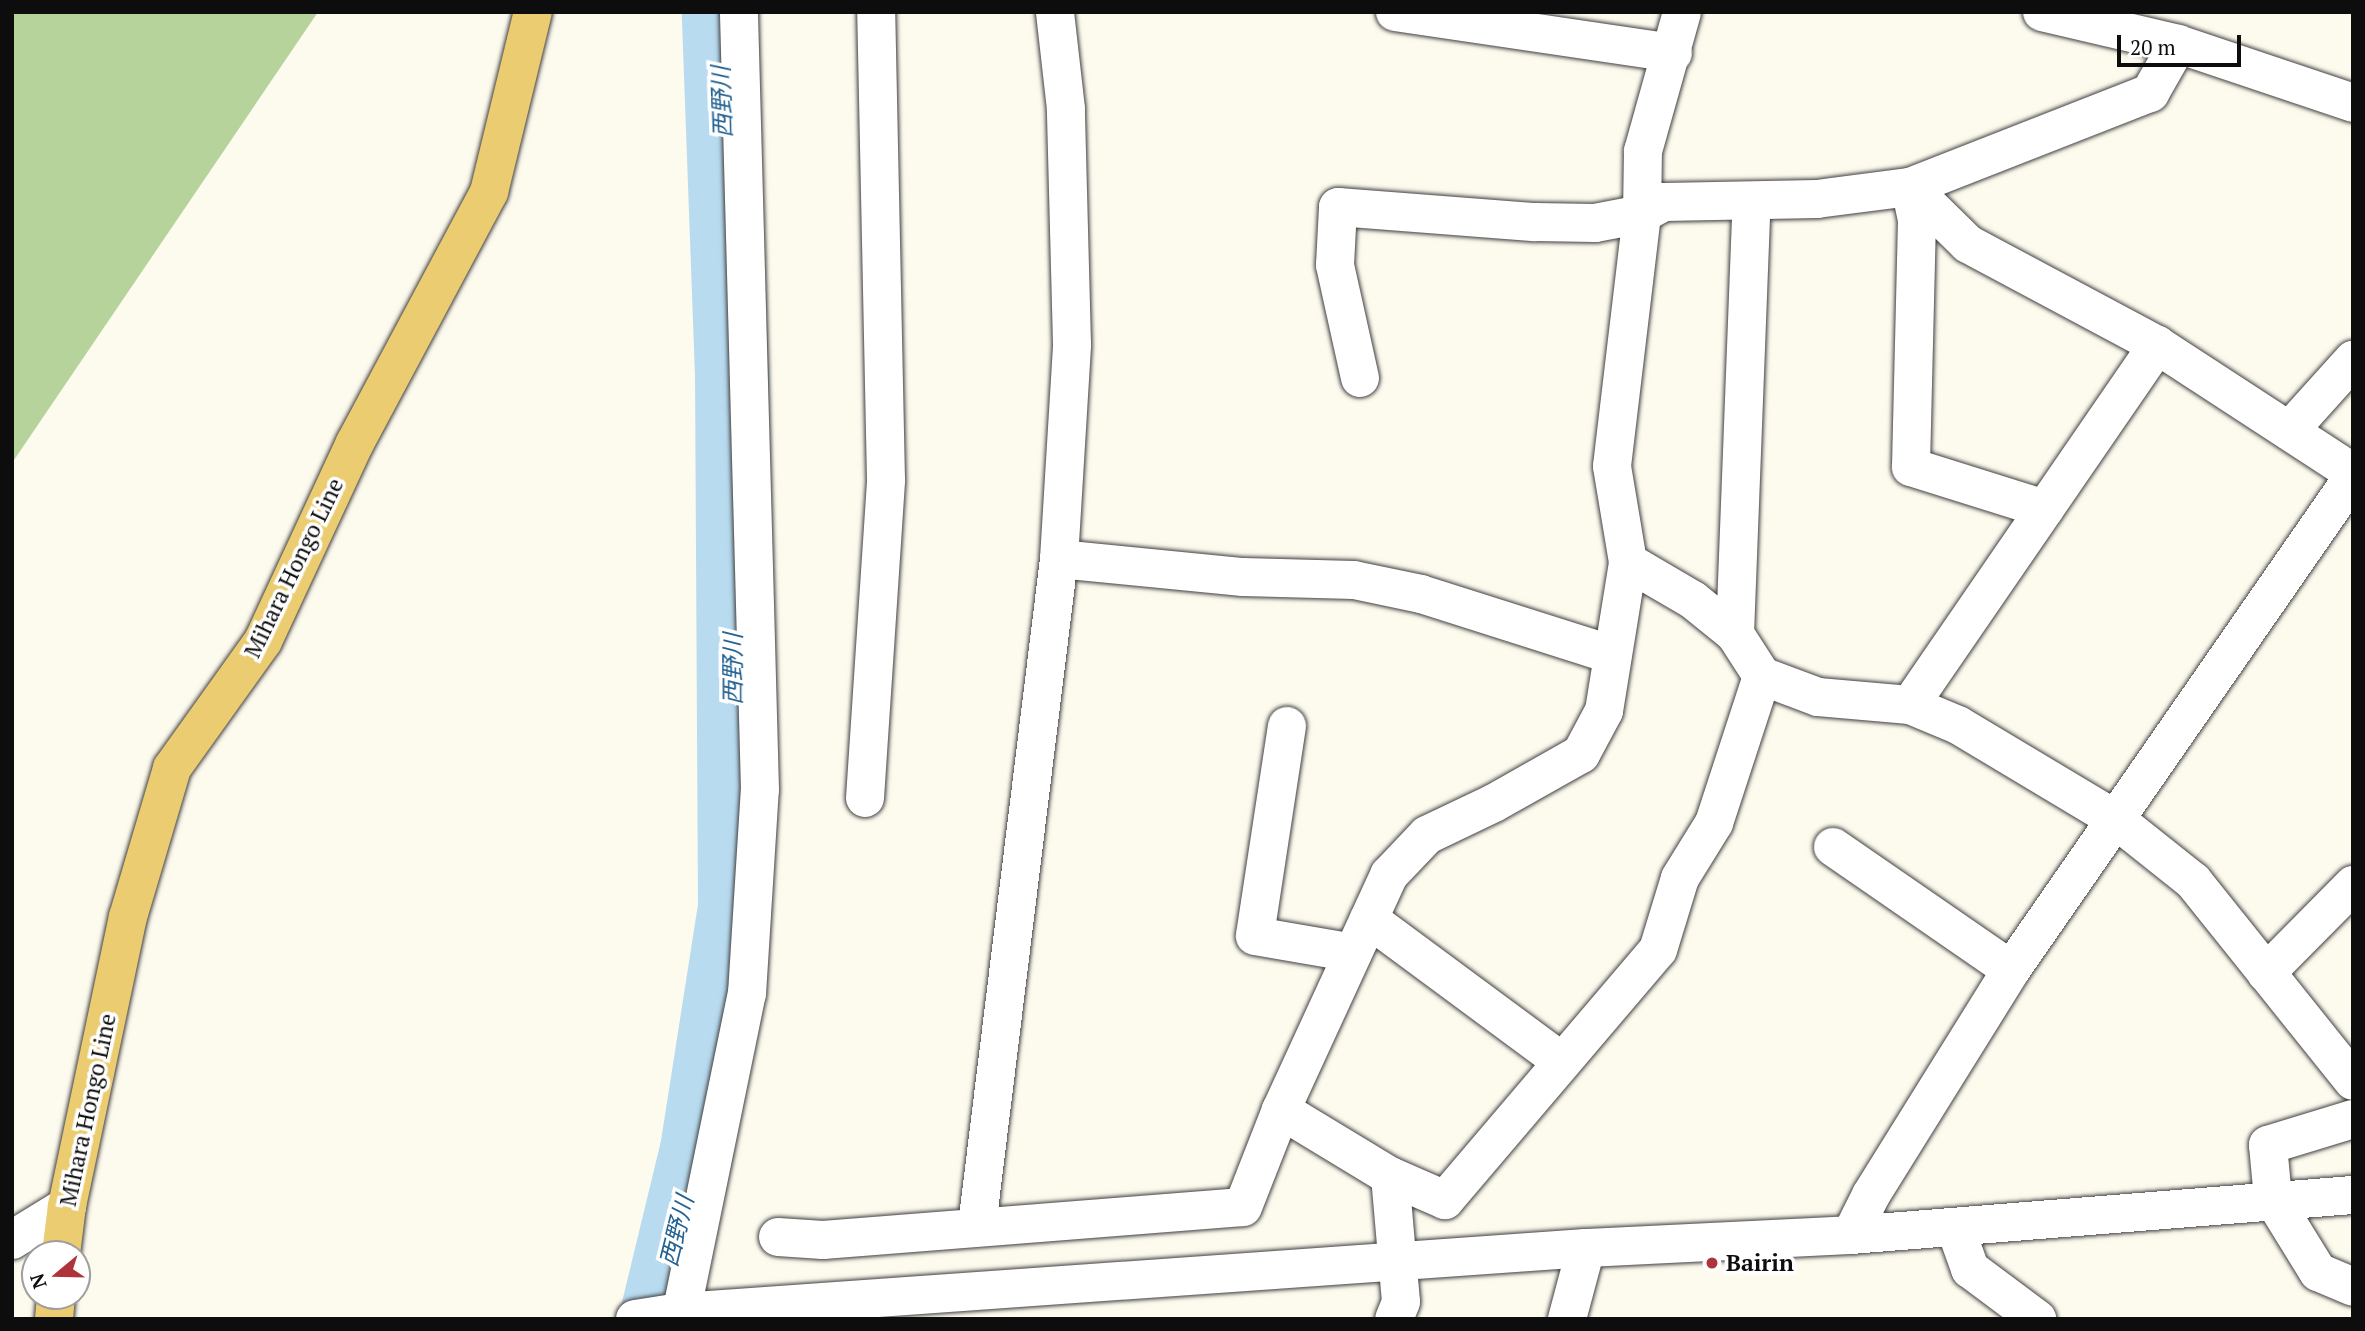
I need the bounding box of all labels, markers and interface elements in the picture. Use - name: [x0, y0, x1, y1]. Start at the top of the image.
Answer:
- scale bar: [2120, 21, 2244, 65]
- text: 20 m: [2130, 33, 2176, 61]
- water label: 西野川: [706, 66, 738, 138]
- street label: Mihara Hongo Line: [239, 474, 349, 662]
- water label: 西野川: [719, 633, 747, 705]
- street label: Mihara Hongo Line: [54, 1011, 122, 1209]
- water label: 西野川: [654, 1193, 700, 1269]
- north arrow: [21, 1240, 91, 1310]
- place label: Bairin: [1726, 1249, 1794, 1277]
- marker: Bairin: [1704, 1255, 1720, 1271]
- text: N: [23, 1270, 52, 1292]

